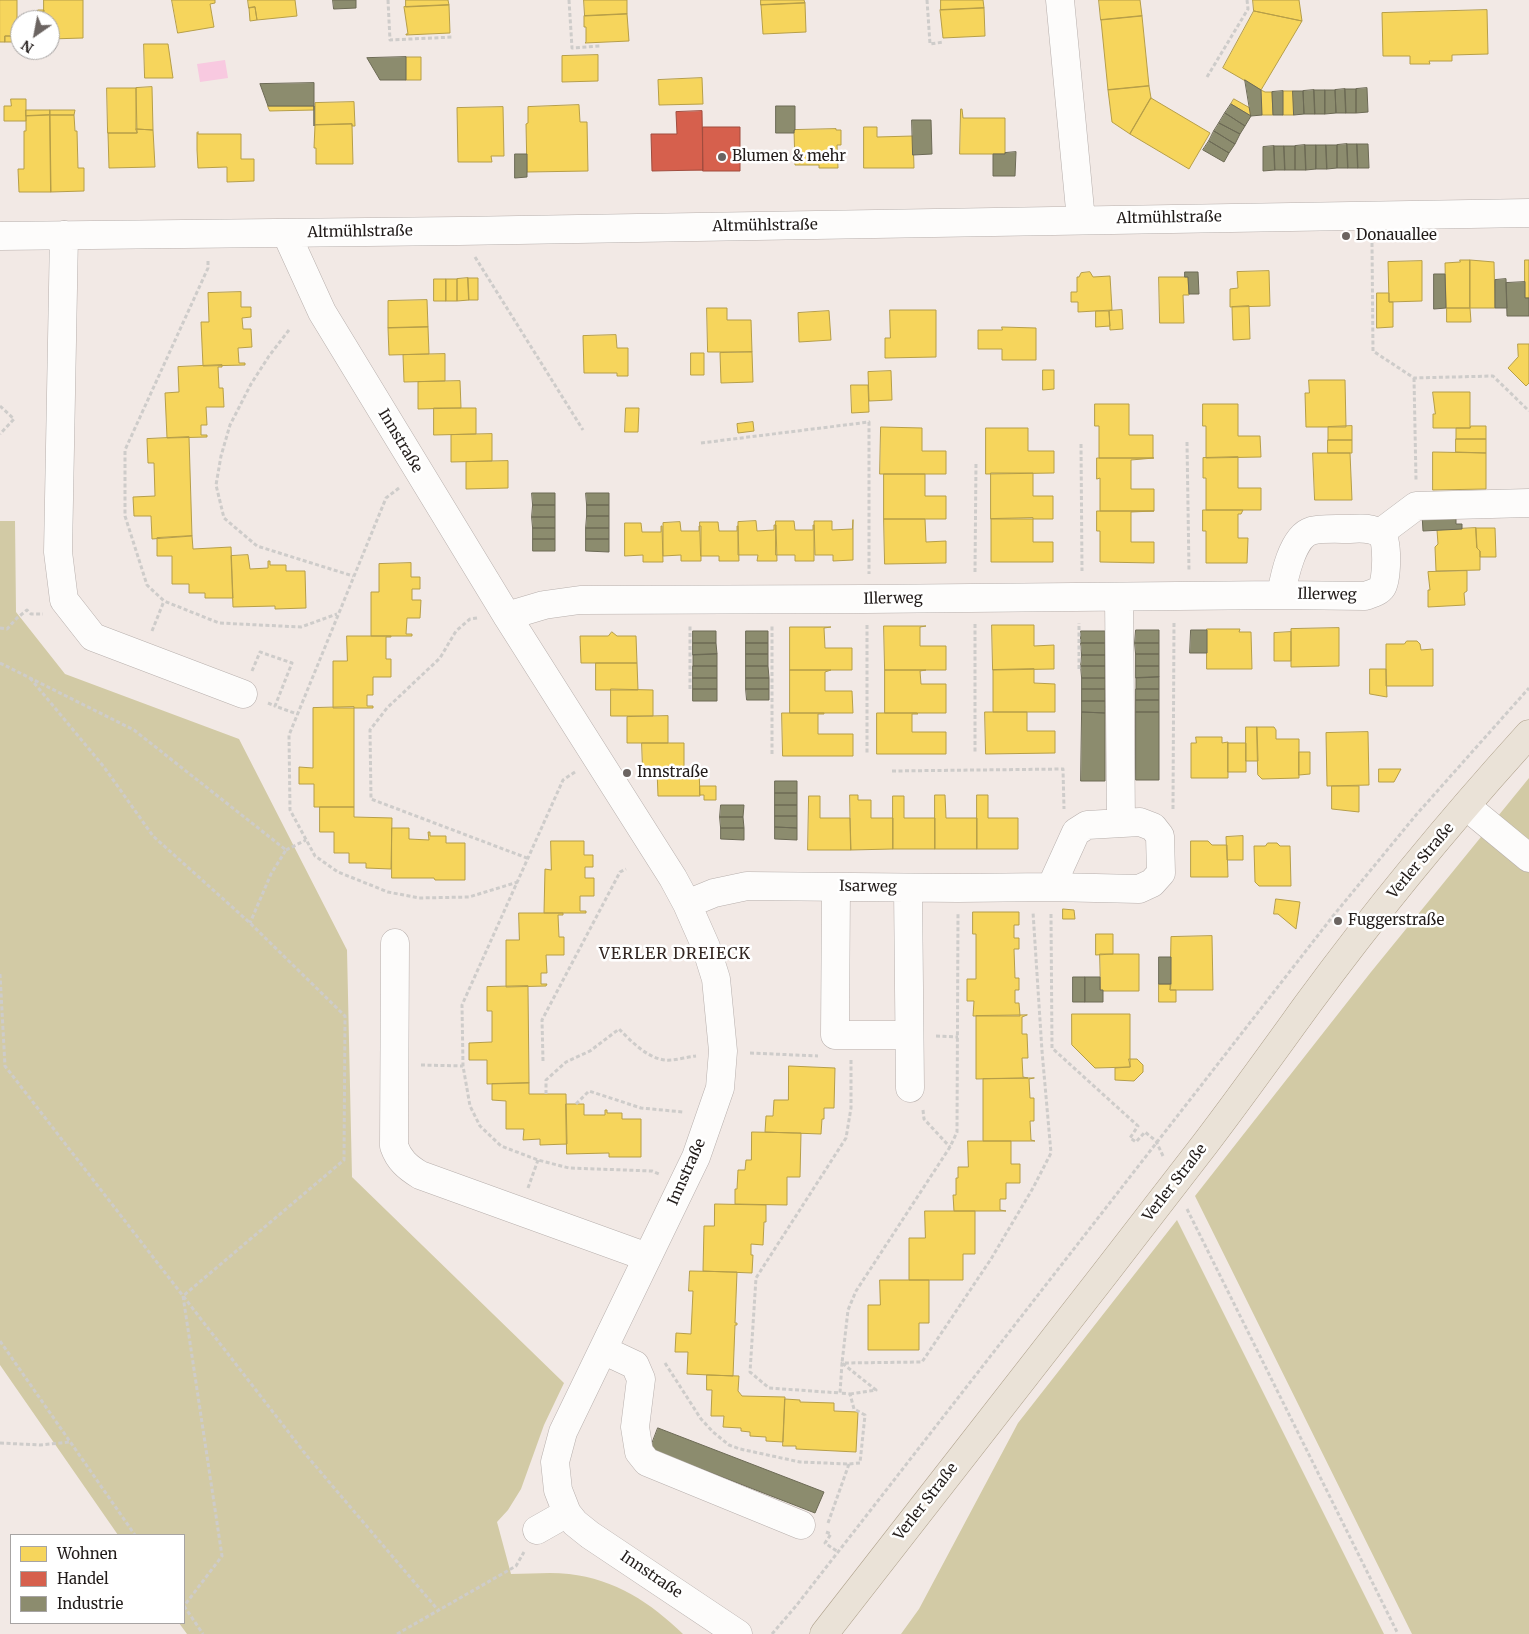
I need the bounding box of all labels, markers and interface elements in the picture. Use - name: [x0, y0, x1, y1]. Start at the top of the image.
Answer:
- north arrow: [10, 10, 60, 60]
- text: N: [18, 36, 37, 57]
- place label: Blumen & mehr: [732, 148, 846, 166]
- marker: Blumen & mehr: [716, 151, 728, 163]
- street label: Altmühlstraße: [1116, 208, 1222, 228]
- street label: Altmühlstraße: [712, 216, 818, 236]
- street label: Altmühlstraße: [307, 222, 413, 242]
- place label: Donauallee: [1356, 227, 1437, 245]
- marker: Donauallee: [1340, 230, 1352, 242]
- street label: Innstraße: [374, 406, 426, 476]
- street label: Illerweg: [1297, 585, 1357, 605]
- street label: Illerweg: [863, 589, 923, 609]
- place label: Innstraße: [637, 764, 708, 782]
- marker: Innstraße: [621, 767, 633, 779]
- street label: Verler Straße: [1384, 819, 1458, 903]
- street label: Isarweg: [839, 877, 897, 897]
- place label: Fuggerstraße: [1348, 912, 1444, 930]
- marker: Fuggerstraße: [1332, 915, 1344, 927]
- district label: VERLER DREIECK: [597, 944, 753, 964]
- street label: Innstraße: [664, 1136, 710, 1208]
- street label: Verler Straße: [1139, 1141, 1211, 1225]
- street label: Verler Straße: [890, 1460, 962, 1544]
- legend: [10, 1534, 185, 1624]
- text: Wohnen: [57, 1544, 117, 1563]
- street label: Innstraße: [617, 1548, 685, 1602]
- text: Handel: [57, 1569, 109, 1588]
- text: Industrie: [57, 1594, 123, 1613]

